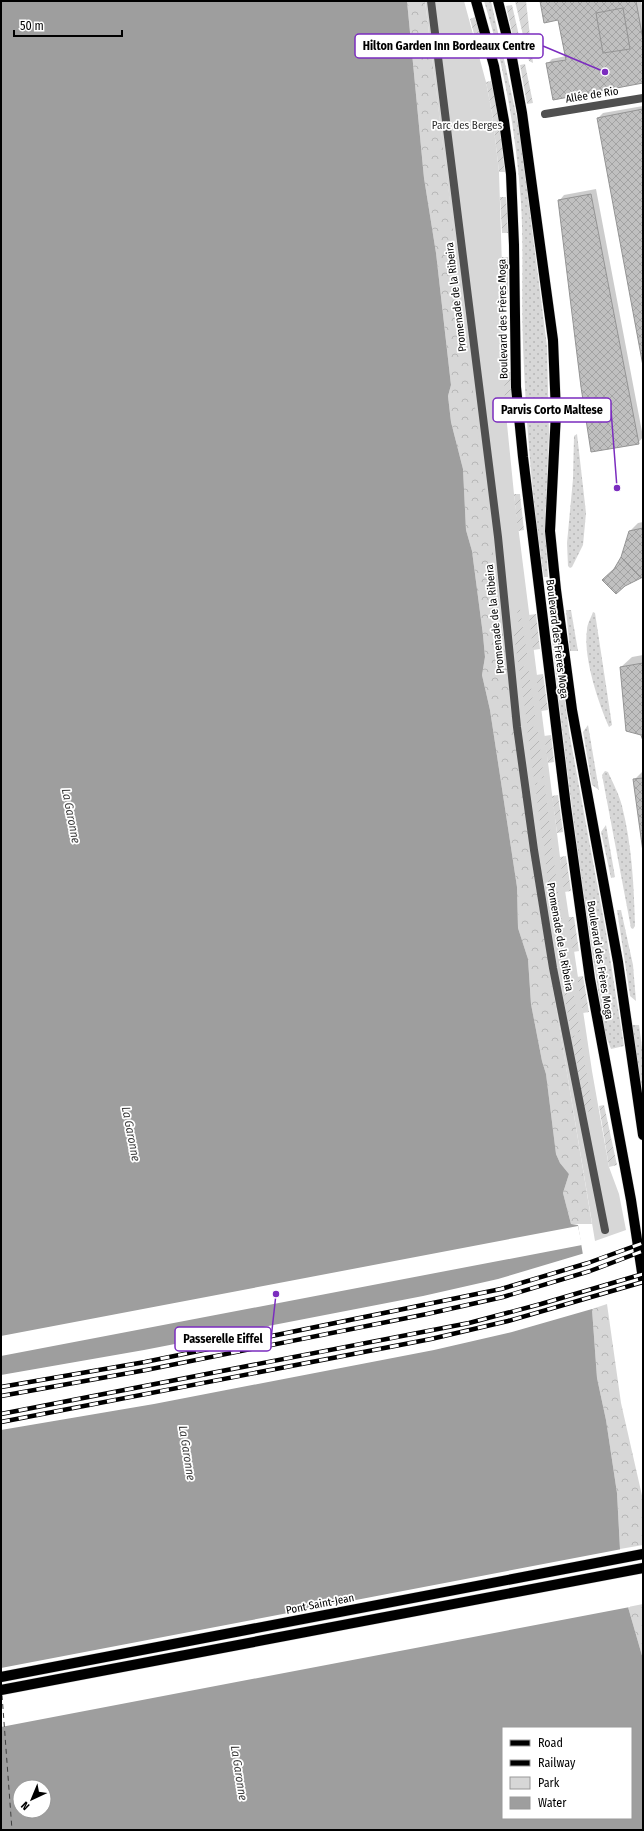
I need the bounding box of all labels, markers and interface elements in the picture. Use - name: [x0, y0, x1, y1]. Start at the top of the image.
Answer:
- scale bar: [14, 12, 122, 38]
- text: 50 m: [20, 19, 44, 33]
- callout: Hilton Garden Inn Bordeaux Centre: [355, 34, 543, 58]
- text: Hilton Garden Inn Bordeaux Centre: [363, 39, 535, 53]
- street label: Allée de Rio: [565, 84, 620, 106]
- park label: Parc des Berges: [432, 119, 502, 132]
- street label: Promenade de la Ribeira: [443, 241, 469, 353]
- street label: Boulevard des Frères Moga: [495, 259, 511, 379]
- callout: Parvis Corto Maltese: [493, 398, 611, 422]
- text: Parvis Corto Maltese: [501, 403, 603, 417]
- street label: Promenade de la Ribeira: [483, 563, 507, 675]
- street label: Boulevard des Frères Moga: [543, 579, 571, 699]
- water label: La Garonne: [59, 787, 83, 845]
- street label: Promenade de la Ribeira: [544, 882, 576, 992]
- street label: Boulevard des Frères Moga: [584, 900, 616, 1020]
- water label: La Garonne: [119, 1105, 143, 1163]
- callout: Passerelle Eiffel: [175, 1327, 271, 1351]
- text: Passerelle Eiffel: [183, 1332, 263, 1346]
- water label: La Garonne: [176, 1425, 198, 1482]
- street label: Pont Saint-Jean: [285, 1591, 355, 1617]
- legend: [502, 1727, 632, 1819]
- text: Road: [538, 1736, 563, 1750]
- water label: La Garonne: [228, 1745, 250, 1802]
- text: Railway: [538, 1756, 576, 1770]
- text: Park: [538, 1776, 560, 1790]
- north arrow: [12, 1779, 52, 1819]
- text: Water: [538, 1796, 567, 1810]
- text: N: [19, 1799, 32, 1813]

